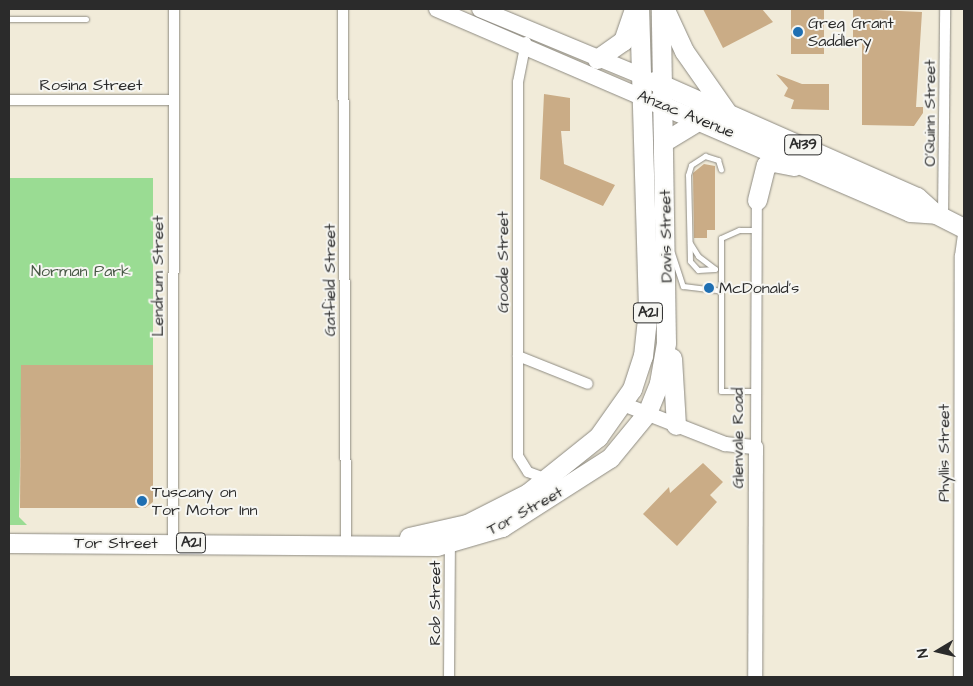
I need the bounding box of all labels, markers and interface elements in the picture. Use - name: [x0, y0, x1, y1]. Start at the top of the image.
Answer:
- place label: Greg Grant Saddlery: [808, 13, 894, 51]
- marker: Greg Grant Saddlery: [792, 26, 804, 38]
- street label: O'Quinn Street: [920, 59, 940, 167]
- street label: Rosina Street: [40, 75, 142, 95]
- street label: Anzac Avenue: [635, 86, 737, 142]
- road number: A139: [783, 132, 823, 158]
- street label: Davis Street: [656, 189, 676, 283]
- street label: Goode Street: [493, 211, 513, 313]
- street label: Lendrum Street: [148, 215, 168, 337]
- street label: Gatfield Street: [320, 224, 340, 336]
- park label: Norman Park: [31, 261, 131, 281]
- place label: McDonald's: [719, 278, 799, 298]
- marker: McDonald's: [703, 282, 715, 294]
- road number: A21: [632, 300, 664, 326]
- street label: Glenvale Road: [728, 387, 748, 489]
- street label: Phyllis Street: [934, 404, 954, 502]
- place label: Tuscany on Tor Motor Inn: [152, 482, 258, 520]
- street label: Tor Street: [484, 482, 566, 540]
- marker: Tuscany on Tor Motor Inn: [136, 495, 148, 507]
- road number: A21: [175, 530, 207, 556]
- street label: Tor Street: [74, 533, 158, 553]
- street label: Rob Street: [425, 560, 445, 646]
- north arrow: [913, 626, 963, 676]
- text: N: [913, 647, 934, 659]

